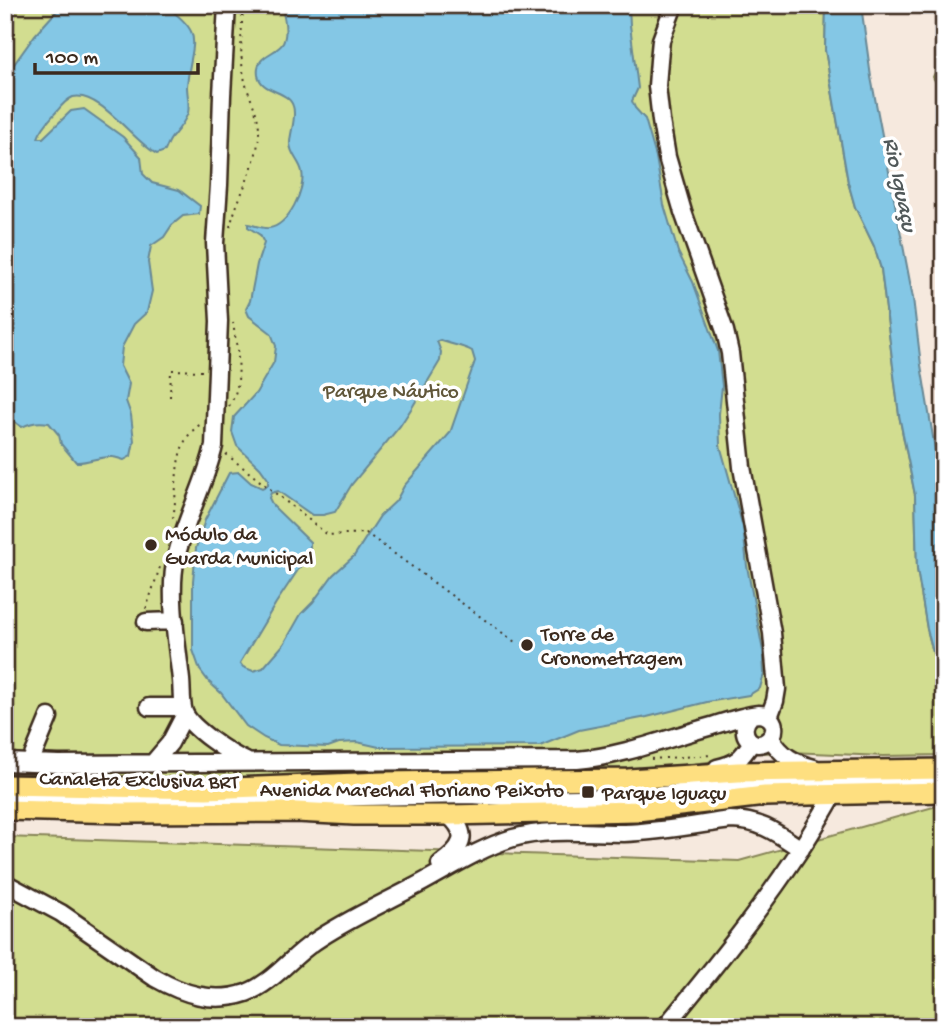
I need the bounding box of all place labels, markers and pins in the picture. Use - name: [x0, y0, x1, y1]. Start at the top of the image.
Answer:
- place label: Módulo da Guarda Municipal: [165, 524, 313, 573]
- marker: Módulo da Guarda Municipal: [143, 537, 159, 553]
- place label: Torre de Cronometragem: [540, 624, 683, 673]
- marker: Torre de Cronometragem: [519, 637, 535, 653]
- place label: Parque Iguaçu: [601, 783, 727, 808]
- marker: Parque Iguaçu: [580, 784, 596, 800]

